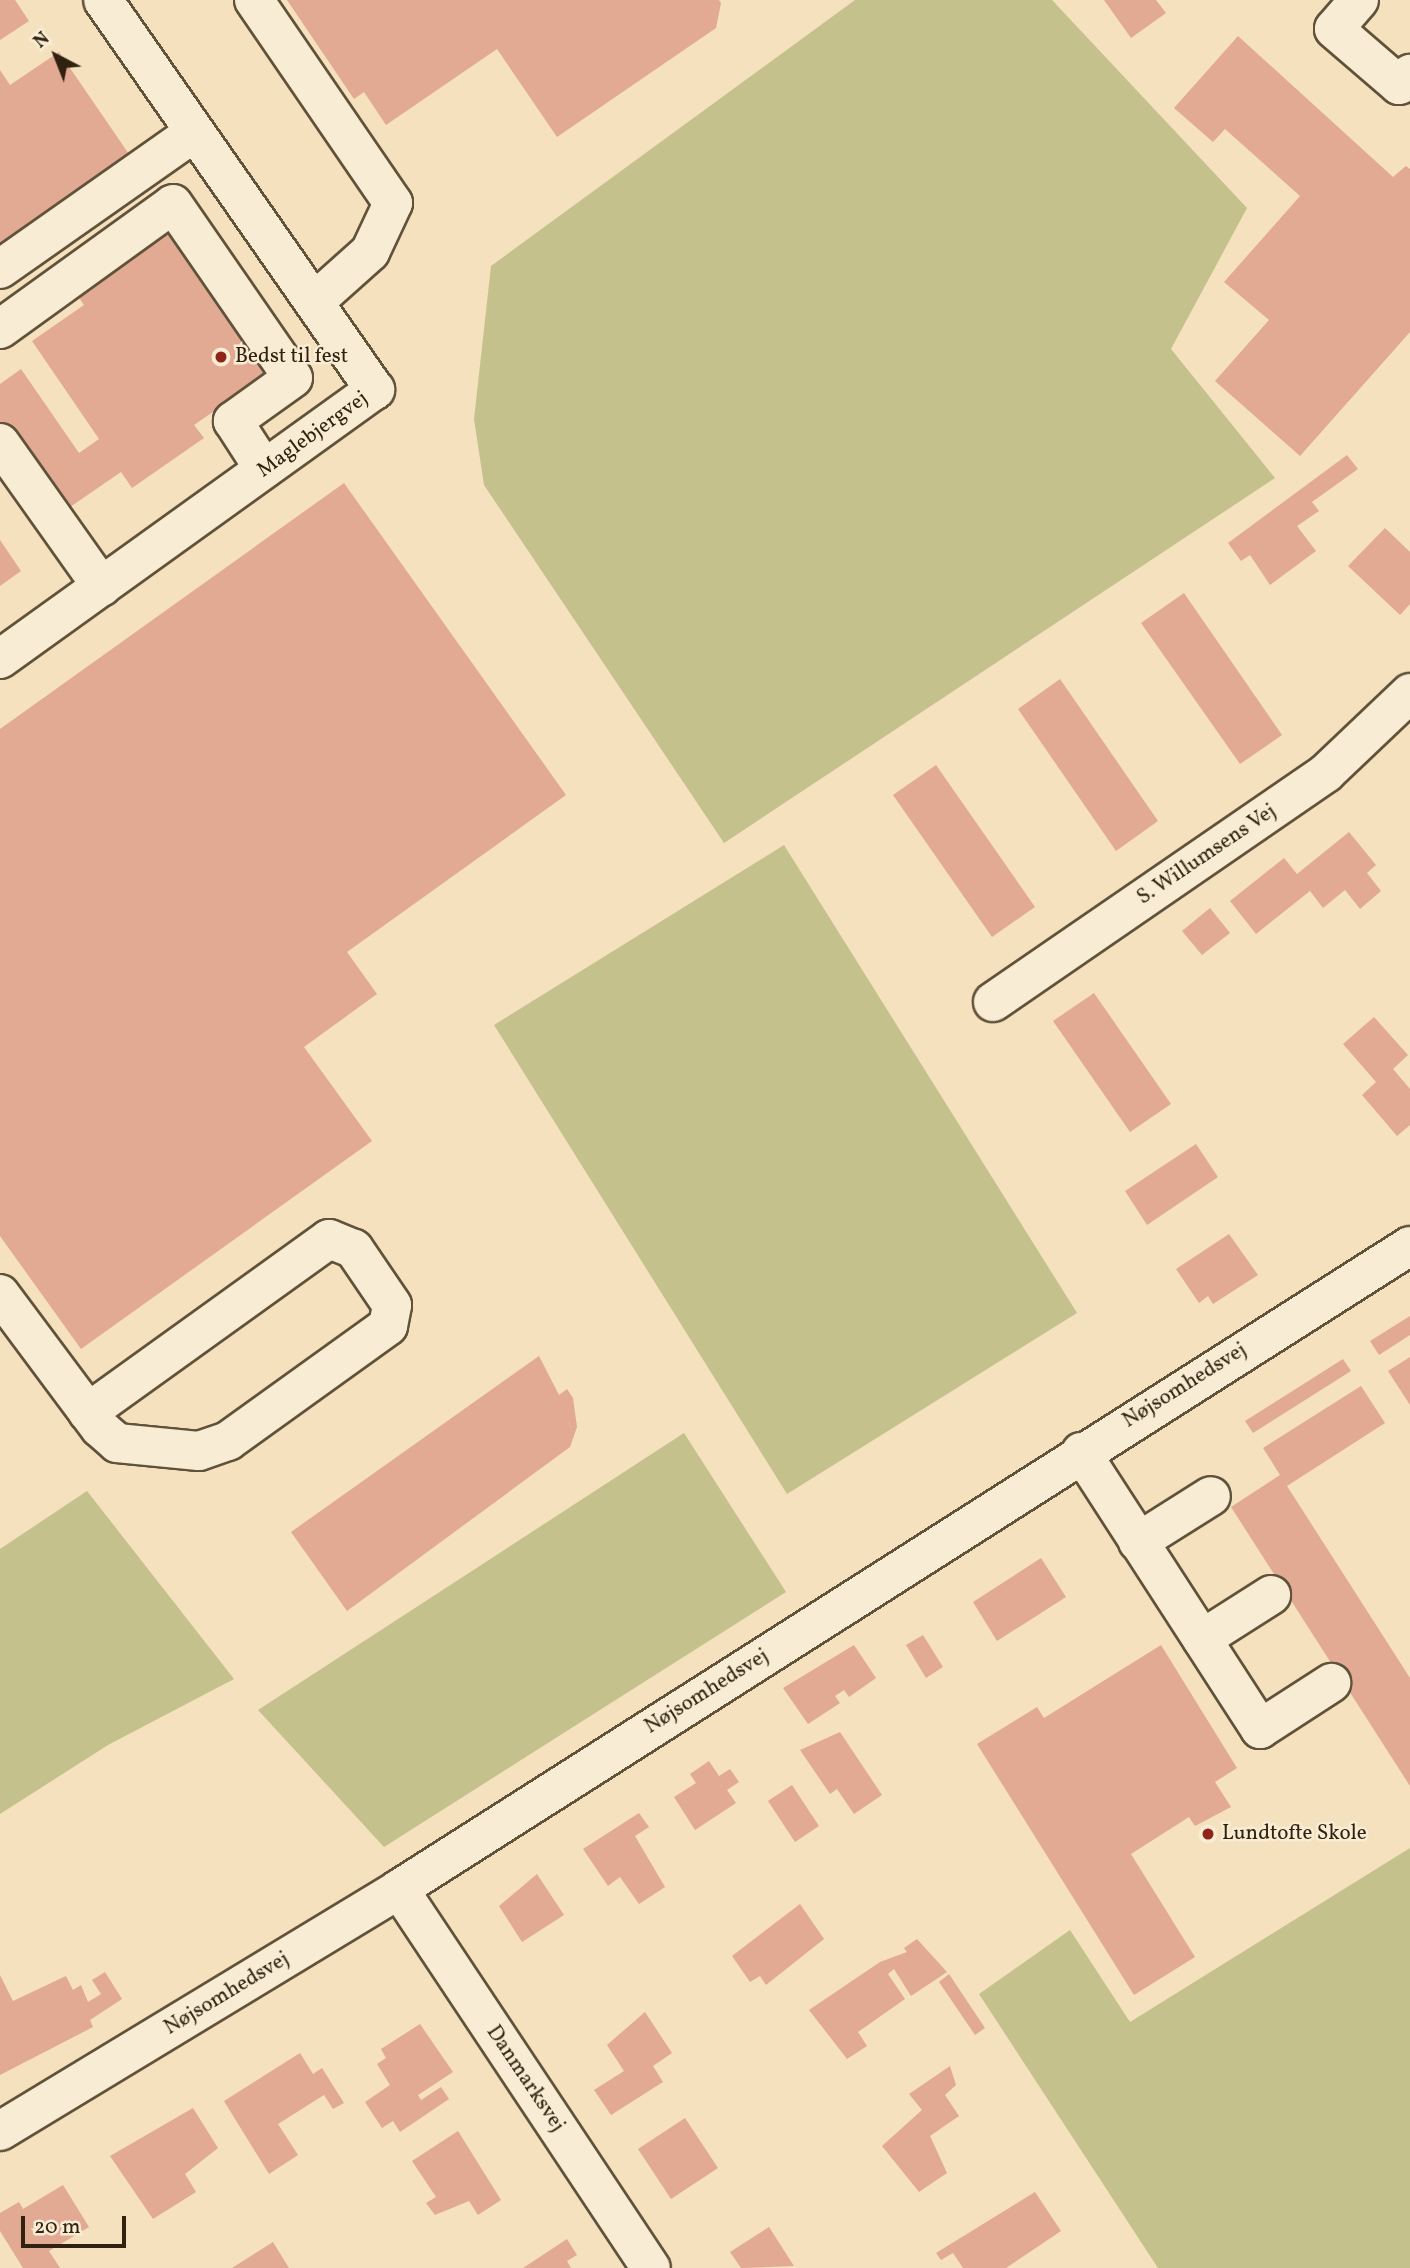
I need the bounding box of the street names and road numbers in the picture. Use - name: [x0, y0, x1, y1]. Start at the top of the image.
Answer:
- street label: Maglebjergvej: [253, 386, 373, 484]
- street label: S. Willumsens Vej: [1132, 799, 1282, 911]
- street label: Nøjsomhedsvej: [1118, 1338, 1252, 1434]
- street label: Nøjsomhedsvej: [640, 1644, 774, 1740]
- street label: Nøjsomhedsvej: [160, 1947, 294, 2041]
- street label: Danmarksvej: [480, 2021, 570, 2137]

